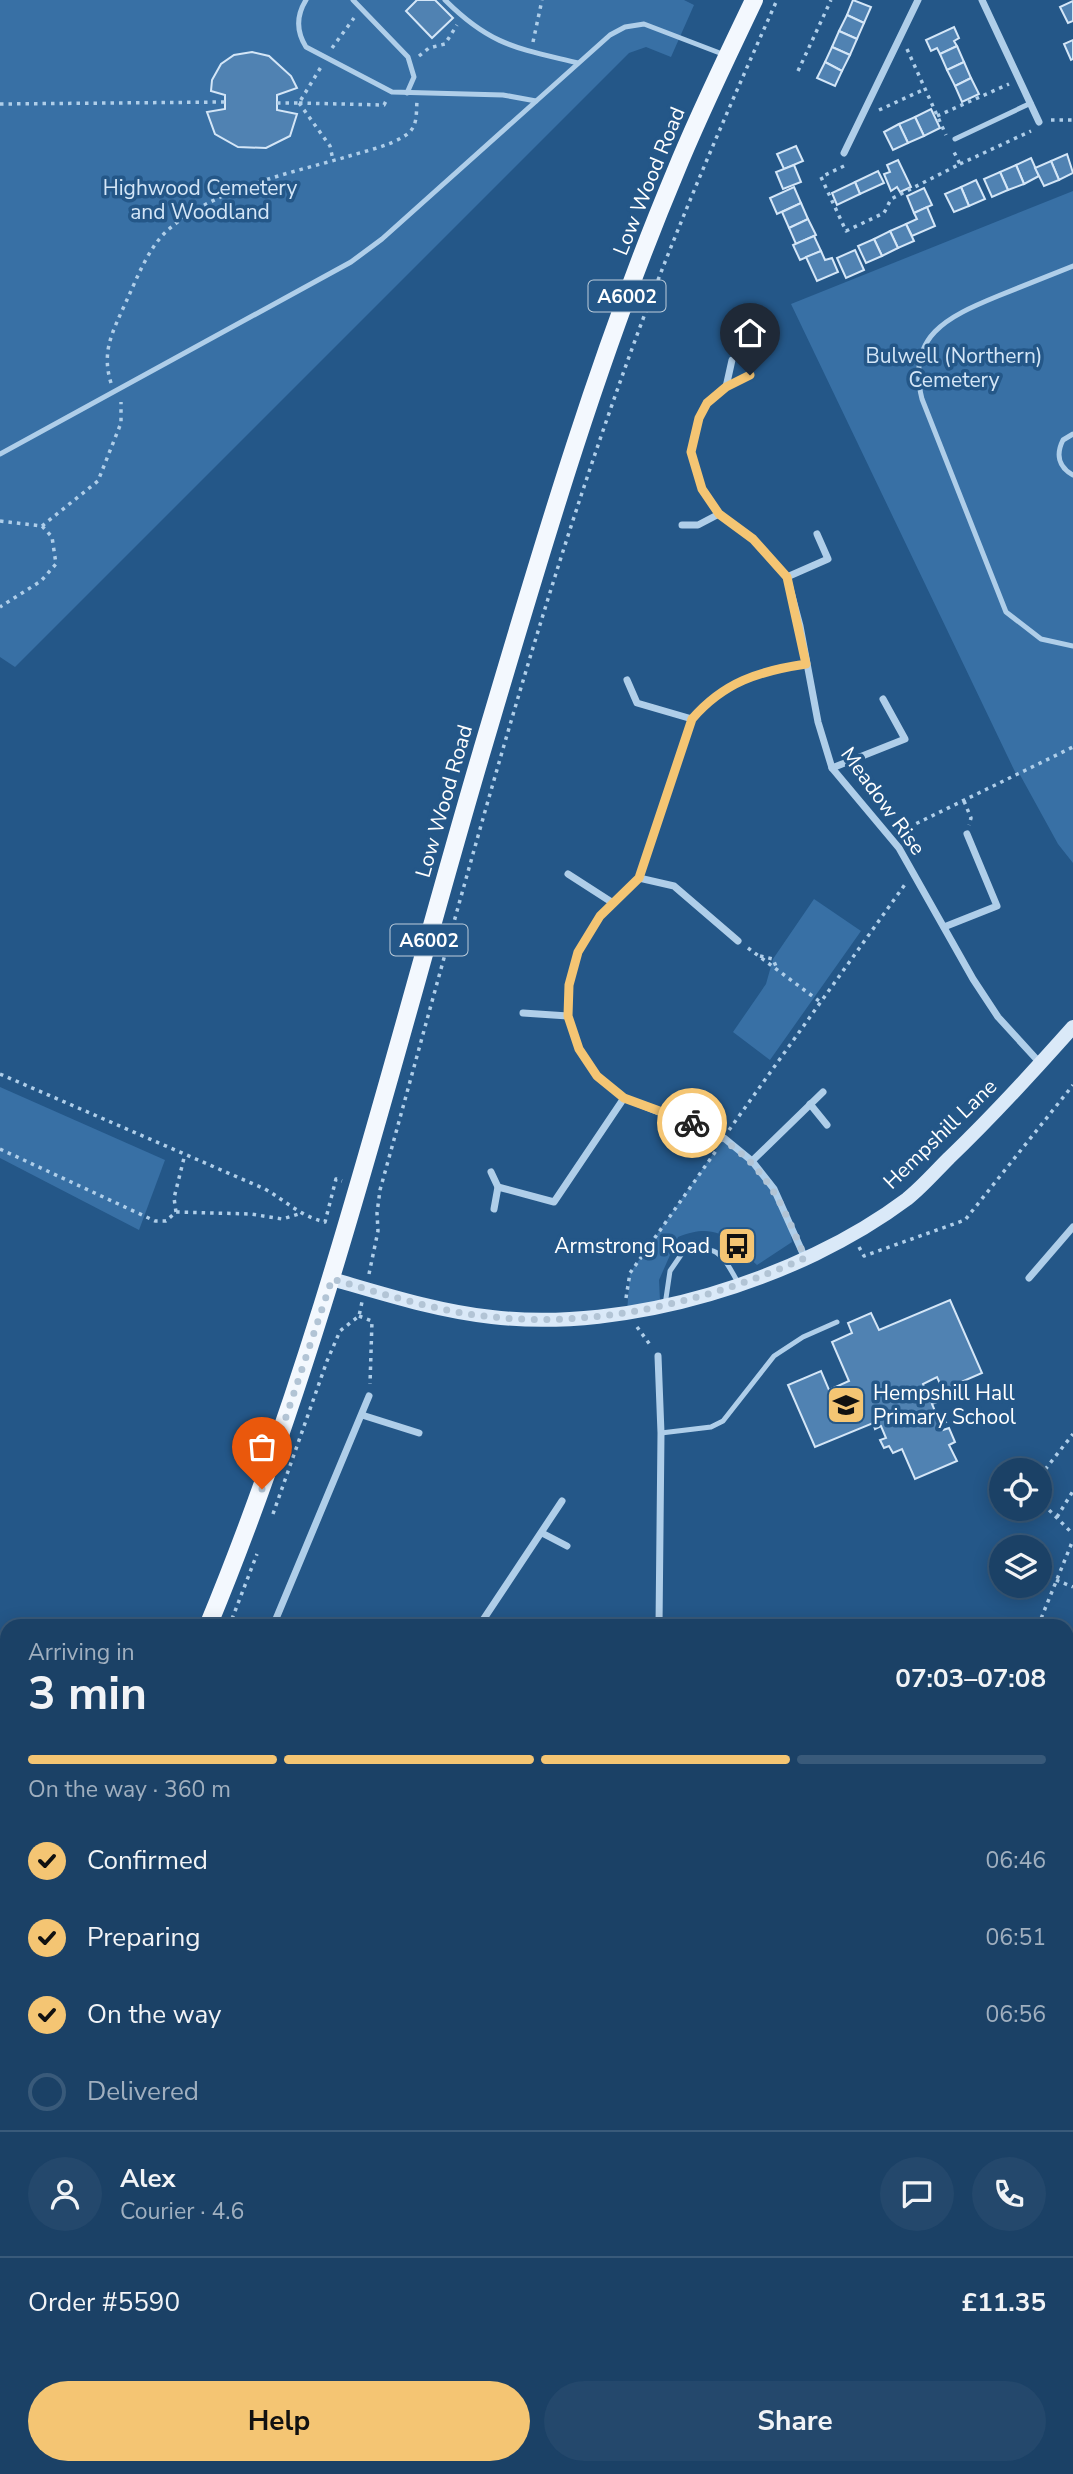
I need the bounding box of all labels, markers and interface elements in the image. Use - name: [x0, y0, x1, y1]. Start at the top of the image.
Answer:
- street label: Low Wood Road: [606, 103, 692, 259]
- park label: Highwood Cemetery and Woodland: [103, 174, 297, 226]
- road number: A6002: [588, 280, 666, 312]
- pin: [720, 303, 780, 375]
- icon: home: [731, 314, 769, 352]
- park label: Bulwell (Northern) Cemetery: [866, 342, 1042, 394]
- street label: Low Wood Road: [409, 721, 479, 881]
- street label: Meadow Rise: [834, 741, 932, 861]
- road number: A6002: [390, 924, 467, 956]
- street label: Hempshill Lane: [877, 1073, 1003, 1195]
- courier: [657, 1088, 727, 1158]
- icon: bike: [673, 1104, 711, 1142]
- bus stop icon: Armstrong Road: [716, 1225, 758, 1267]
- place label: Armstrong Road: [554, 1232, 710, 1260]
- place label: Hempshill Hall Primary School: [873, 1379, 1017, 1431]
- school or university icon: Hempshill Hall Primary School: [825, 1384, 867, 1426]
- pin: [232, 1417, 292, 1489]
- icon: bag: [243, 1428, 281, 1466]
- map controls: [989, 1458, 1052, 1598]
- button: locate: [989, 1458, 1052, 1521]
- button: layers: [989, 1535, 1052, 1598]
- text: Arriving in: [28, 1637, 135, 1668]
- text: 07:03–07:08: [895, 1661, 1046, 1696]
- text: 3 min: [28, 1662, 147, 1725]
- text: On the way · 360 m: [28, 1774, 231, 1805]
- icon: check: [28, 1842, 66, 1880]
- text: Confirmed: [87, 1843, 208, 1878]
- text: 06:46: [986, 1845, 1046, 1876]
- icon: check: [28, 1919, 66, 1957]
- text: Preparing: [87, 1920, 200, 1955]
- text: 06:51: [986, 1922, 1046, 1953]
- icon: check: [28, 1996, 66, 2034]
- text: On the way: [87, 1997, 221, 2032]
- text: 06:56: [986, 1999, 1046, 2030]
- text: Delivered: [87, 2074, 199, 2109]
- button: person: [28, 2157, 102, 2231]
- button: chat: [880, 2157, 954, 2231]
- button: phone: [972, 2157, 1046, 2231]
- text: Alex: [120, 2161, 176, 2196]
- text: Courier · 4.6: [120, 2196, 244, 2227]
- text: Order #5590: [28, 2285, 180, 2320]
- text: £11.35: [962, 2285, 1046, 2320]
- button: Help: [28, 2381, 530, 2461]
- button: Share: [544, 2381, 1046, 2461]

